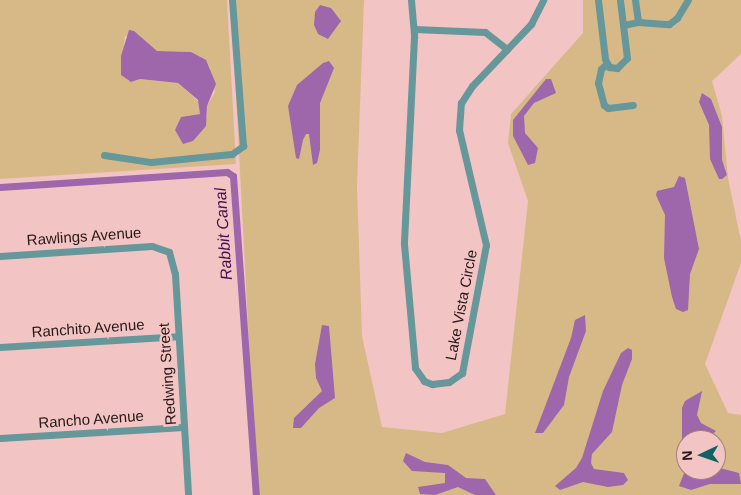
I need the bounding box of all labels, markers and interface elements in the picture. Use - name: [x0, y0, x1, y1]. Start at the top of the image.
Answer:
- water label: Rabbit Canal: [211, 187, 237, 281]
- street label: Rawlings Avenue: [26, 223, 142, 249]
- street label: Lake Vista Circle: [441, 248, 481, 362]
- street label: Ranchito Avenue: [31, 315, 145, 341]
- street label: Redwing Street: [154, 322, 180, 426]
- street label: Rancho Avenue: [37, 406, 145, 432]
- north arrow: [676, 430, 726, 480]
- text: N: [679, 450, 695, 461]

